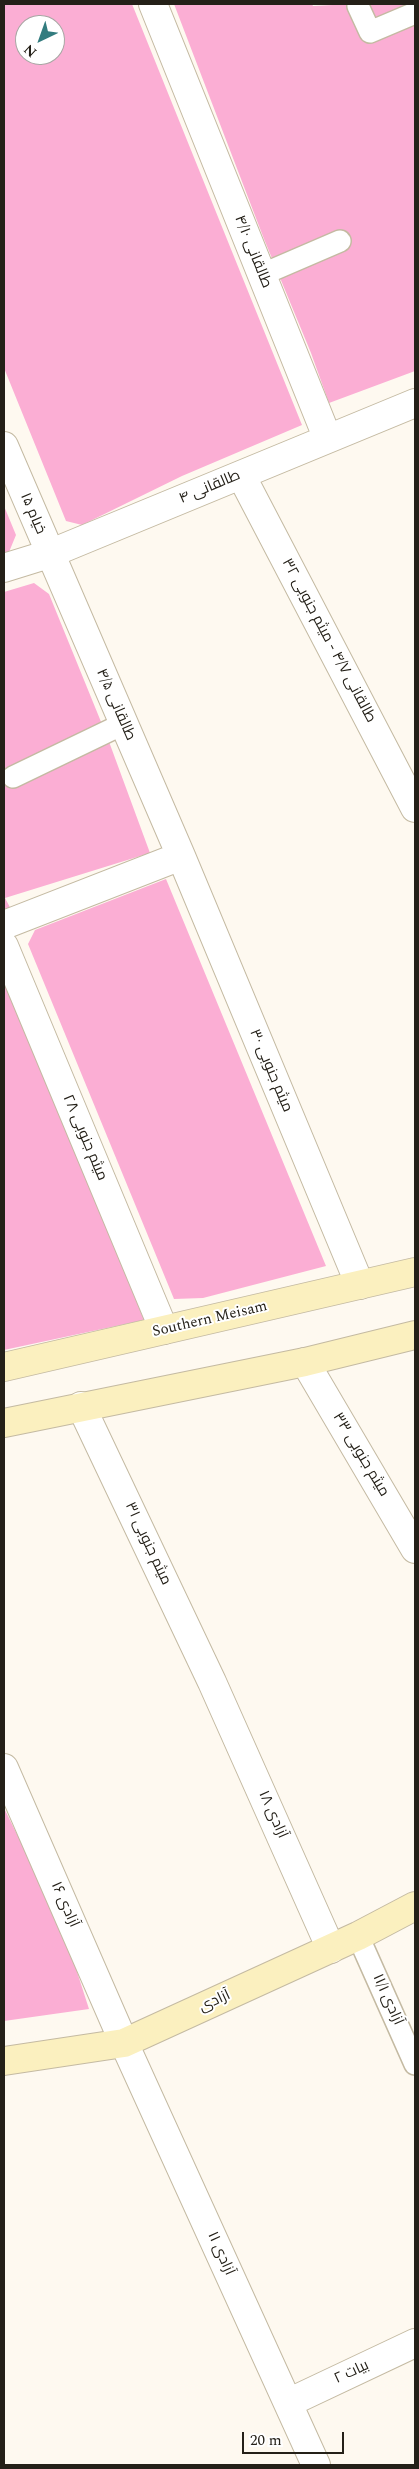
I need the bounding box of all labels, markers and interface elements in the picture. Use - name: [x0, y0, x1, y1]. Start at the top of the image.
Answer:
- north arrow: [15, 15, 65, 65]
- text: N: [19, 39, 42, 62]
- street label: طالقانی ۴/۱۰: [229, 213, 275, 291]
- street label: طالقانی ۴: [177, 467, 243, 509]
- street label: خیام ۱۵: [15, 491, 49, 537]
- street label: طالقانی ۴/۷ - میثم جنوبی ۳۲: [277, 556, 379, 726]
- street label: طالقانی ۴/۵: [91, 666, 139, 744]
- street label: میثم جنوبی ۳۰: [244, 1027, 296, 1115]
- street label: میثم جنوبی ۲۸: [58, 1092, 110, 1184]
- street label: Southern Meisam: [151, 1298, 269, 1342]
- street label: میثم جنوبی ۳۳: [328, 1410, 392, 1500]
- street label: میثم جنوبی ۳۱: [120, 1500, 174, 1588]
- street label: آزادی ۱۸: [254, 1788, 290, 1842]
- street label: آزادی ۱۶: [46, 1879, 82, 1931]
- street label: آزادی ۱۱/۱: [368, 1972, 406, 2028]
- street label: آزادی: [196, 1987, 234, 2017]
- street label: آزادی ۱۱: [202, 2229, 238, 2279]
- street label: بیات ۲: [332, 2357, 372, 2389]
- scale bar: [244, 2422, 346, 2454]
- text: 20 m: [250, 2429, 282, 2452]

